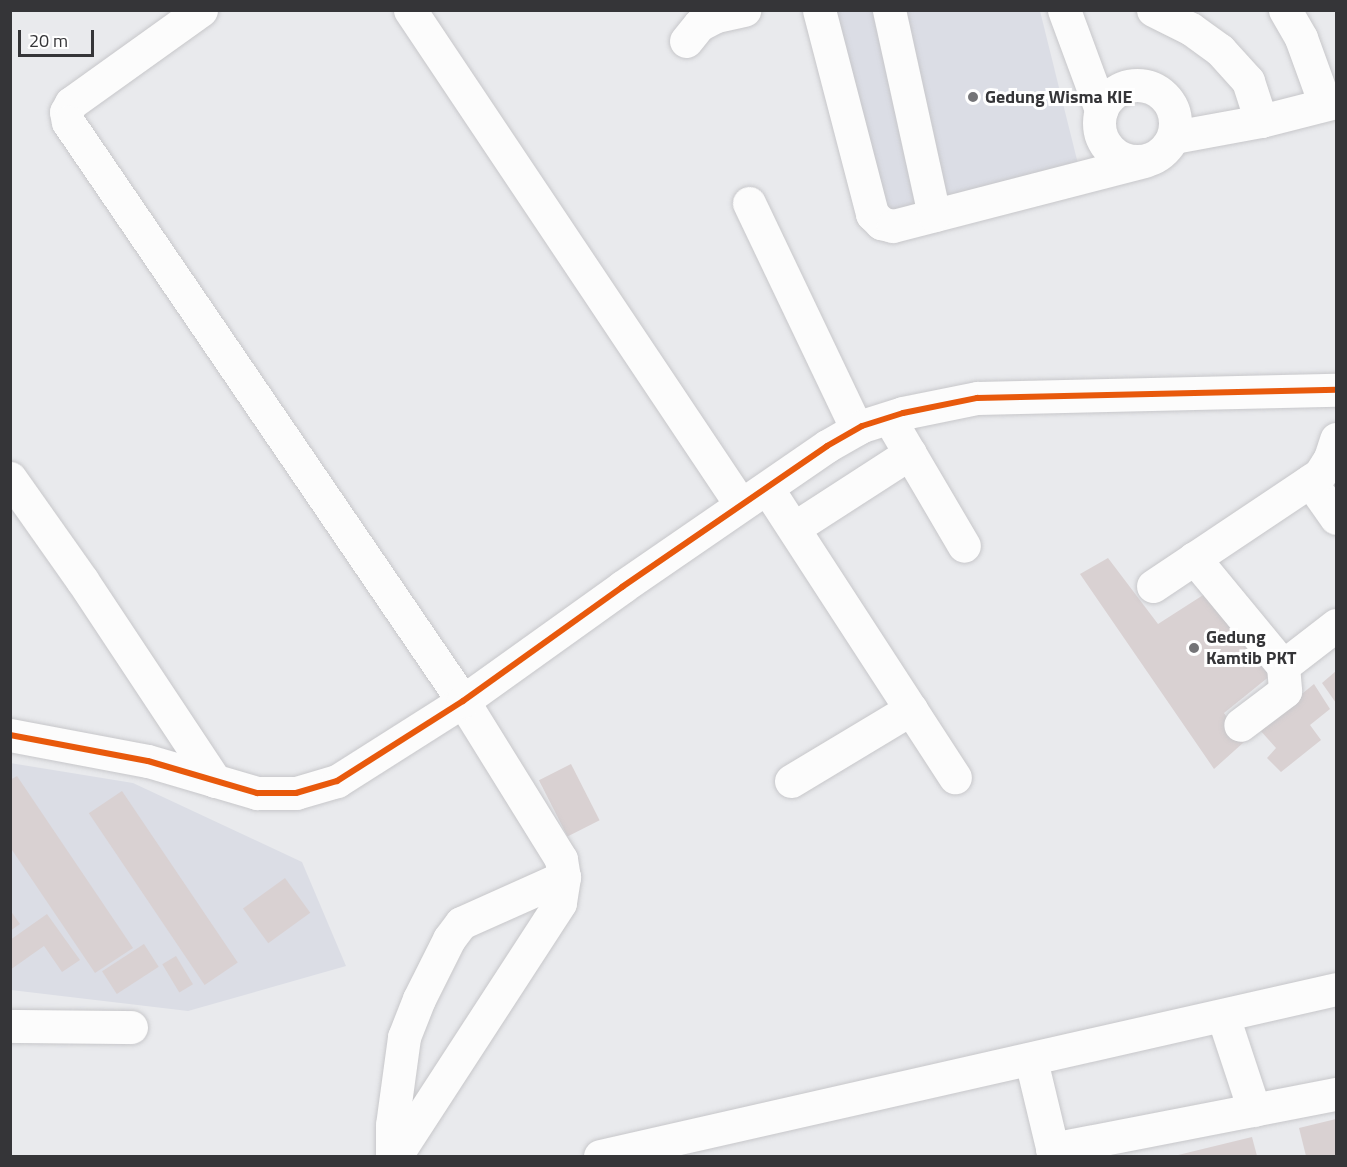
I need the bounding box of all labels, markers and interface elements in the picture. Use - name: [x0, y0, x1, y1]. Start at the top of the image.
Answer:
- scale bar: [21, 18, 98, 56]
- text: 20 m: [29, 27, 68, 54]
- place label: Gedung Wisma KIE: [985, 86, 1132, 108]
- marker: Gedung Wisma KIE: [966, 90, 980, 104]
- place label: Gedung Kamtib PKT: [1206, 627, 1297, 670]
- marker: Gedung Kamtib PKT: [1187, 641, 1201, 655]

